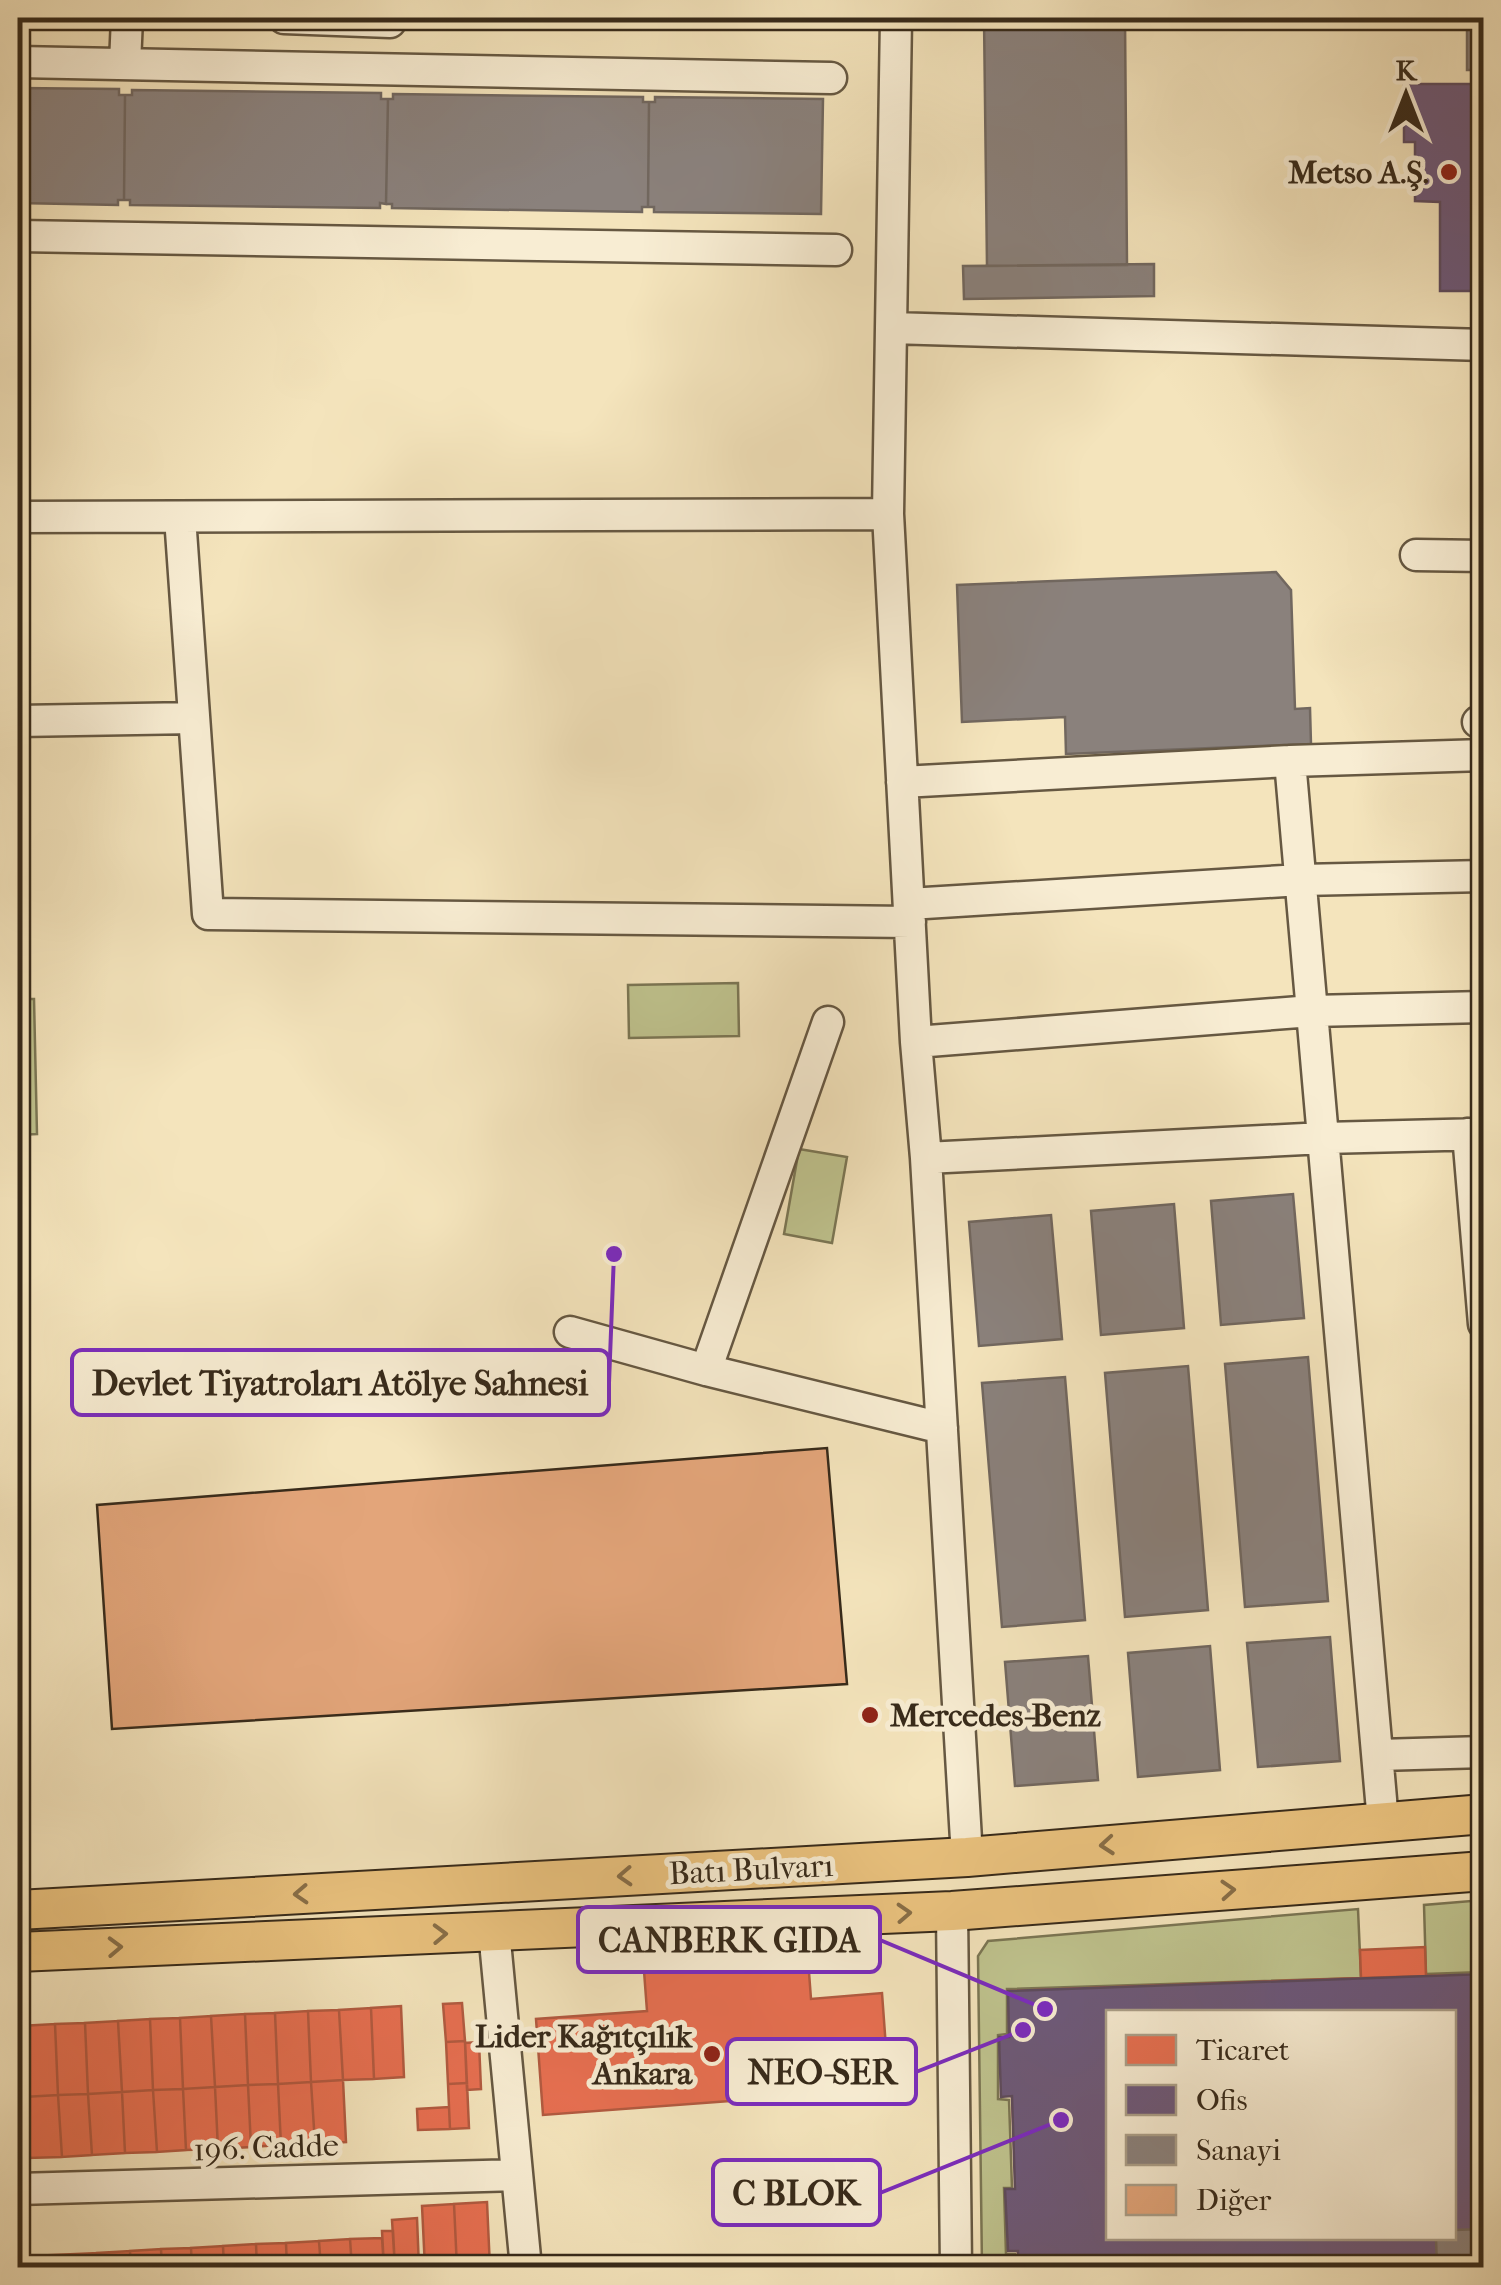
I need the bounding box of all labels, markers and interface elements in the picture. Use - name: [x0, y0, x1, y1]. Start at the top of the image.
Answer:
- north arrow: [1356, 45, 1456, 145]
- text: K: [1396, 54, 1418, 87]
- place label: Metso A.Ş.: [1288, 154, 1429, 192]
- marker: Metso A.Ş.: [1438, 161, 1460, 183]
- callout: Devlet Tiyatroları Atölye Sahnesi: [72, 1350, 609, 1415]
- text: Devlet Tiyatroları Atölye Sahnesi: [92, 1363, 589, 1404]
- place label: Mercedes-Benz: [890, 1697, 1101, 1734]
- marker: Mercedes-Benz: [859, 1704, 881, 1726]
- one-way arrow: [1099, 1834, 1115, 1856]
- street label: Batı Bulvarı: [668, 1847, 835, 1892]
- one-way arrow: [617, 1865, 633, 1886]
- one-way arrow: [1221, 1880, 1237, 1901]
- one-way arrow: [292, 1883, 308, 1904]
- one-way arrow: [897, 1903, 913, 1924]
- callout: CANBERK GIDA: [578, 1907, 880, 1972]
- text: CANBERK GIDA: [598, 1920, 861, 1961]
- one-way arrow: [432, 1923, 448, 1944]
- one-way arrow: [107, 1937, 123, 1958]
- legend: [1106, 2010, 1456, 2240]
- place label: Lider Kağıtçılık Ankara: [475, 2018, 694, 2092]
- text: Ticaret: [1196, 2033, 1290, 2068]
- callout: NEO-SER: [727, 2039, 916, 2104]
- marker: Lider Kağıtçılık Ankara: [701, 2043, 723, 2065]
- text: NEO-SER: [747, 2052, 899, 2093]
- text: Ofis: [1196, 2083, 1248, 2118]
- street label: 196. Cadde: [193, 2126, 340, 2169]
- text: Sanayi: [1196, 2133, 1281, 2168]
- callout: C BLOK: [713, 2160, 880, 2225]
- text: C BLOK: [732, 2173, 862, 2214]
- text: Diğer: [1196, 2183, 1272, 2218]

